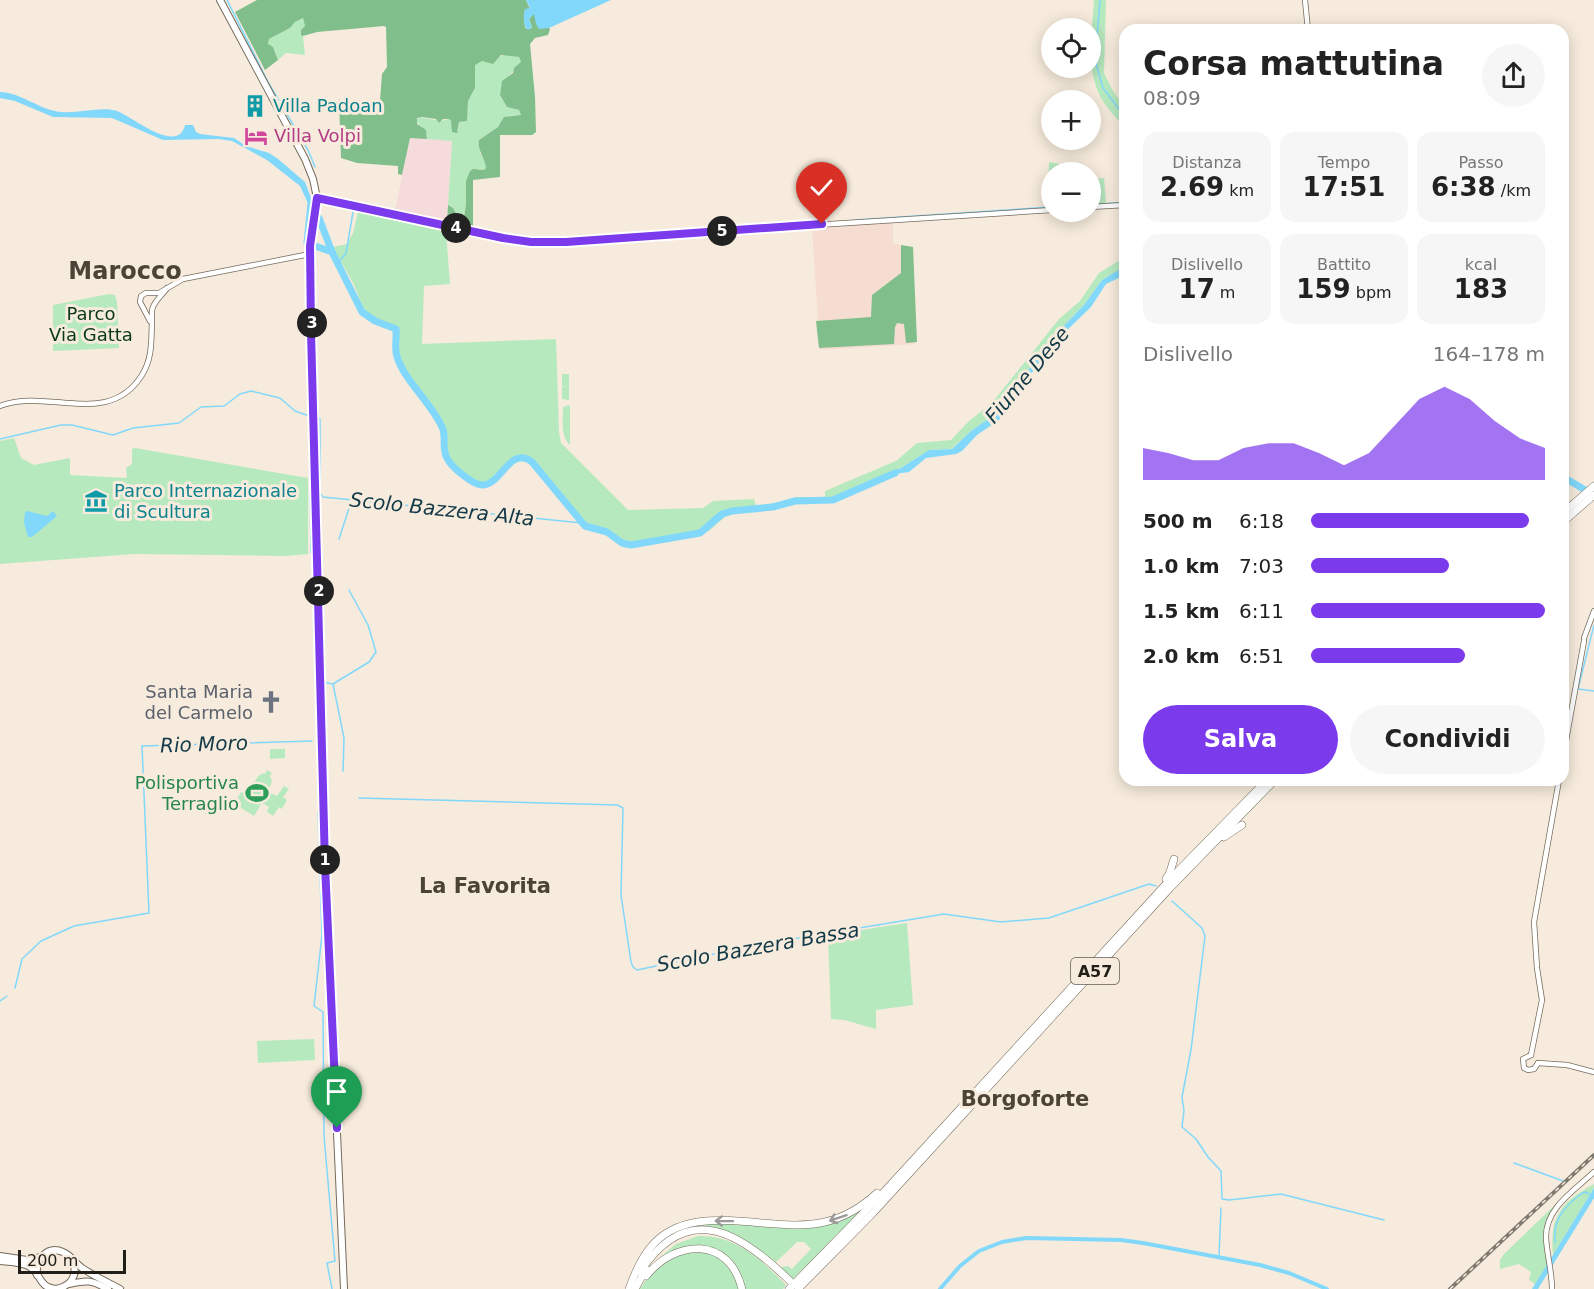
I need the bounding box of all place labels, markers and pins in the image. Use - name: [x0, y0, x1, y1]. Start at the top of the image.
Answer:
- building icon: Villa Padoan: [242, 93, 268, 119]
- place label: Villa Padoan: [273, 95, 383, 116]
- hotel icon: Villa Volpi: [243, 123, 269, 149]
- place label: Villa Volpi: [274, 125, 361, 146]
- pin: [796, 162, 847, 224]
- pin: 4: [441, 213, 471, 243]
- pin: 5: [707, 216, 737, 246]
- pin: 3: [297, 308, 327, 338]
- place label: Parco Internazionale di Scultura: [114, 480, 297, 522]
- museum icon: Parco Internazionale di Scultura: [83, 488, 109, 514]
- pin: 2: [304, 576, 334, 606]
- place label: Santa Maria del Carmelo: [144, 681, 253, 723]
- church icon: Santa Maria del Carmelo: [258, 689, 284, 715]
- place label: Polisportiva Terraglio: [135, 772, 239, 814]
- sports icon: Polisportiva Terraglio: [244, 780, 270, 806]
- pin: 1: [310, 845, 340, 875]
- pin: [311, 1066, 362, 1128]

